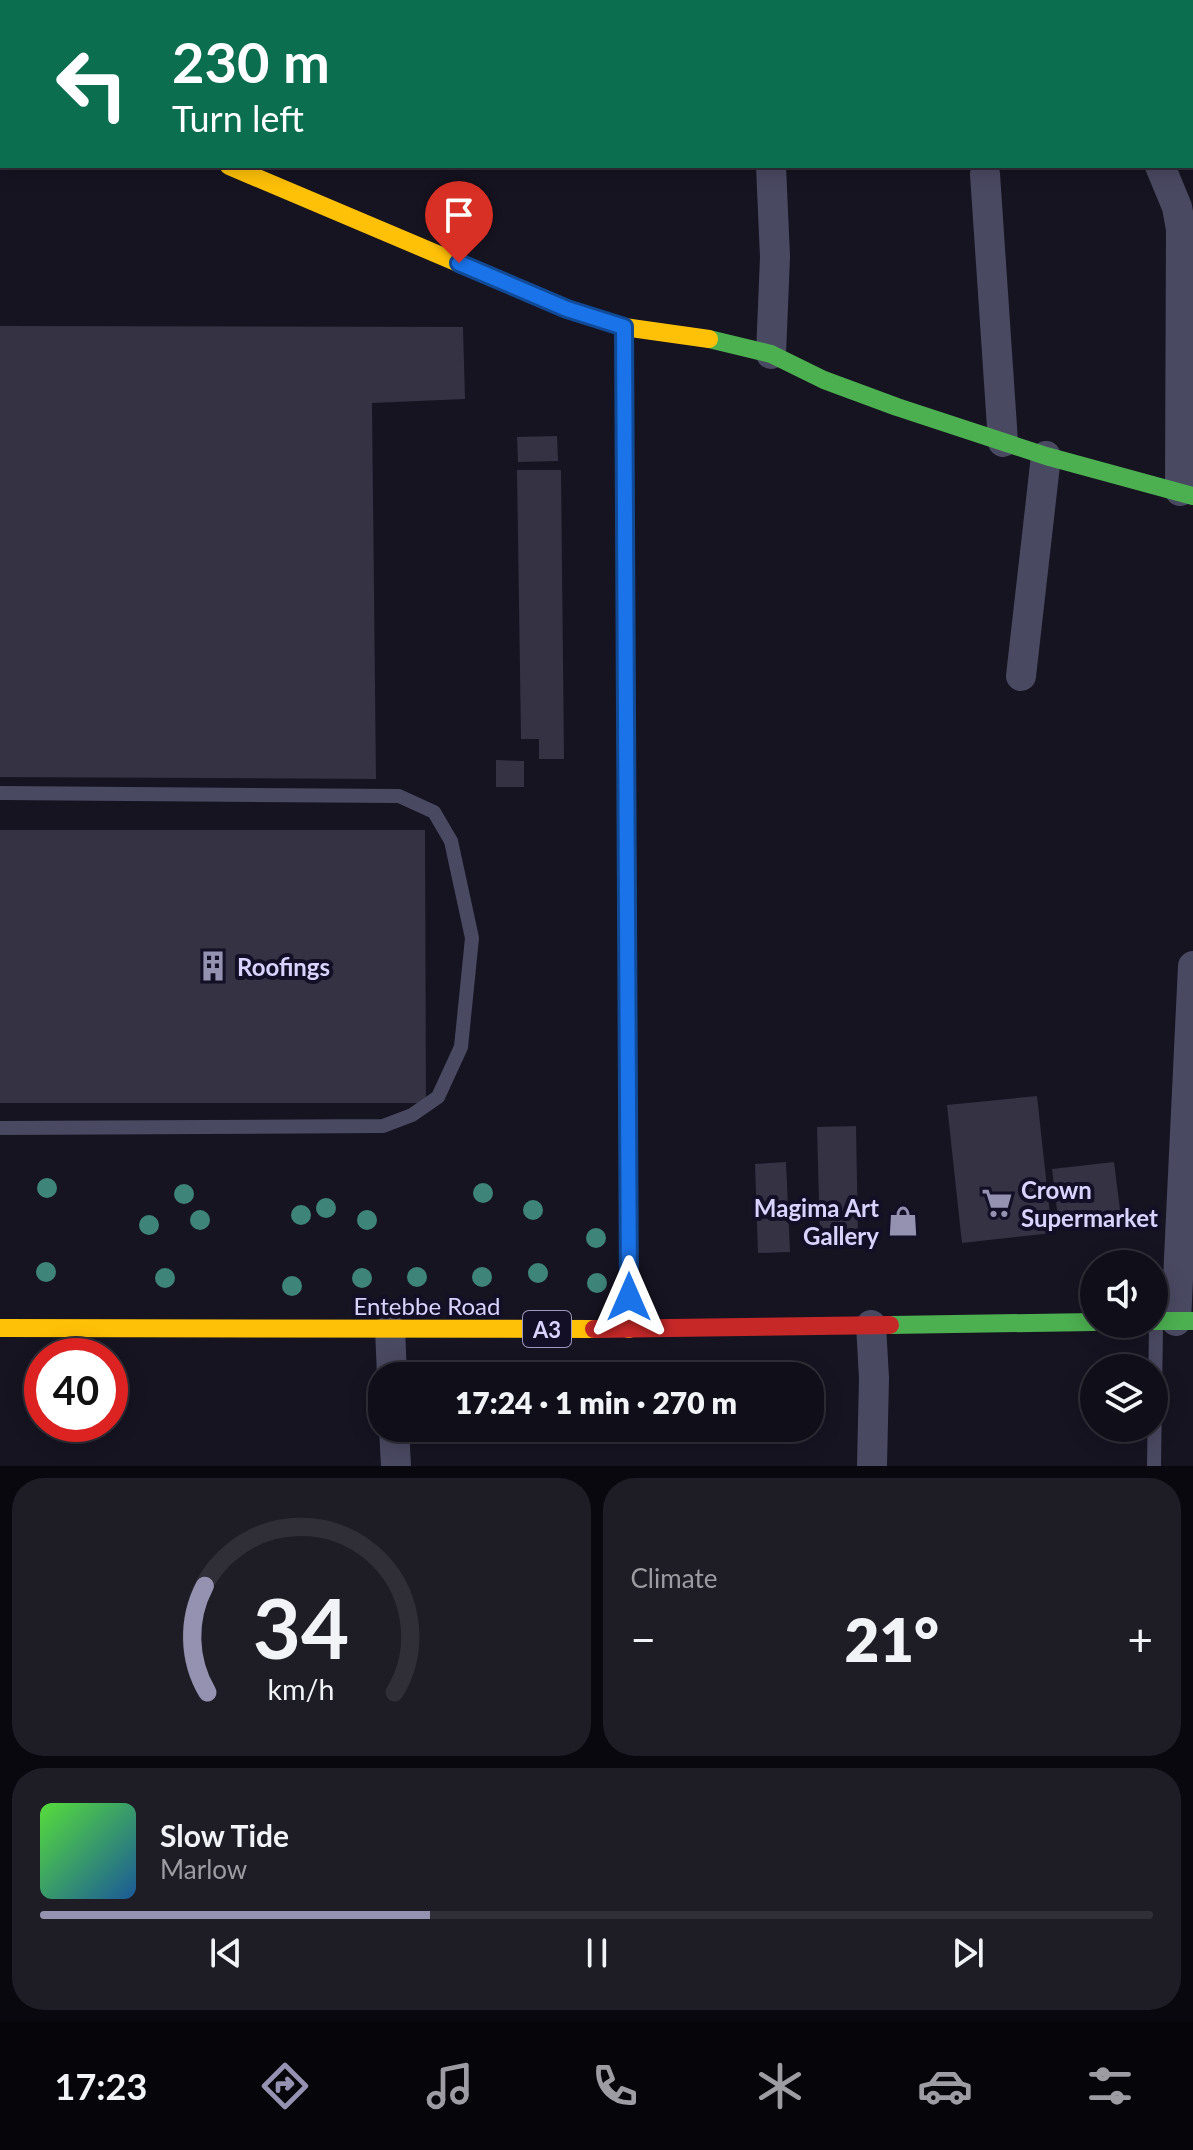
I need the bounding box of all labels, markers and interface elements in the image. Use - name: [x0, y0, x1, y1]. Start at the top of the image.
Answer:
- text: 230 m: [172, 28, 330, 95]
- icon: left: [40, 32, 144, 136]
- text: Turn left: [172, 96, 304, 140]
- pin: [425, 181, 493, 263]
- icon: arrive: [437, 193, 481, 237]
- building icon: Roofings: [196, 949, 230, 983]
- place label: Roofings: [237, 952, 330, 981]
- place label: Crown Supermarket: [1021, 1175, 1158, 1232]
- supermarket icon: Crown Supermarket: [980, 1186, 1014, 1220]
- place label: Magima Art Gallery: [754, 1193, 879, 1250]
- shop icon: Magima Art Gallery: [886, 1204, 920, 1238]
- map controls: [1080, 1250, 1168, 1442]
- button: sound: [1080, 1250, 1168, 1338]
- position arrow: [587, 1255, 671, 1339]
- street label: Entebbe Road: [354, 1291, 500, 1320]
- road number: A3: [523, 1311, 571, 1347]
- speed limit sign: 40: [24, 1338, 128, 1442]
- button: layers: [1080, 1354, 1168, 1442]
- text: 17:24 · 1 min · 270 m: [455, 1384, 737, 1420]
- text: Climate: [631, 1562, 717, 1594]
- text: 34: [253, 1577, 350, 1677]
- text: 21°: [844, 1603, 939, 1675]
- text: −: [631, 1613, 656, 1665]
- text: +: [1127, 1613, 1153, 1665]
- text: km/h: [268, 1672, 335, 1706]
- text: Slow Tide: [160, 1817, 289, 1853]
- text: Marlow: [160, 1853, 247, 1885]
- icon: previous: [204, 1931, 248, 1975]
- icon: pause: [575, 1931, 619, 1975]
- icon: next: [946, 1931, 990, 1975]
- icon: directions: [257, 2058, 313, 2114]
- icon: music: [422, 2058, 478, 2114]
- icon: phone: [587, 2058, 643, 2114]
- icon: climate: [752, 2058, 808, 2114]
- icon: car: [917, 2058, 973, 2114]
- icon: filters: [1082, 2058, 1138, 2114]
- text: 17:23: [55, 2064, 147, 2108]

